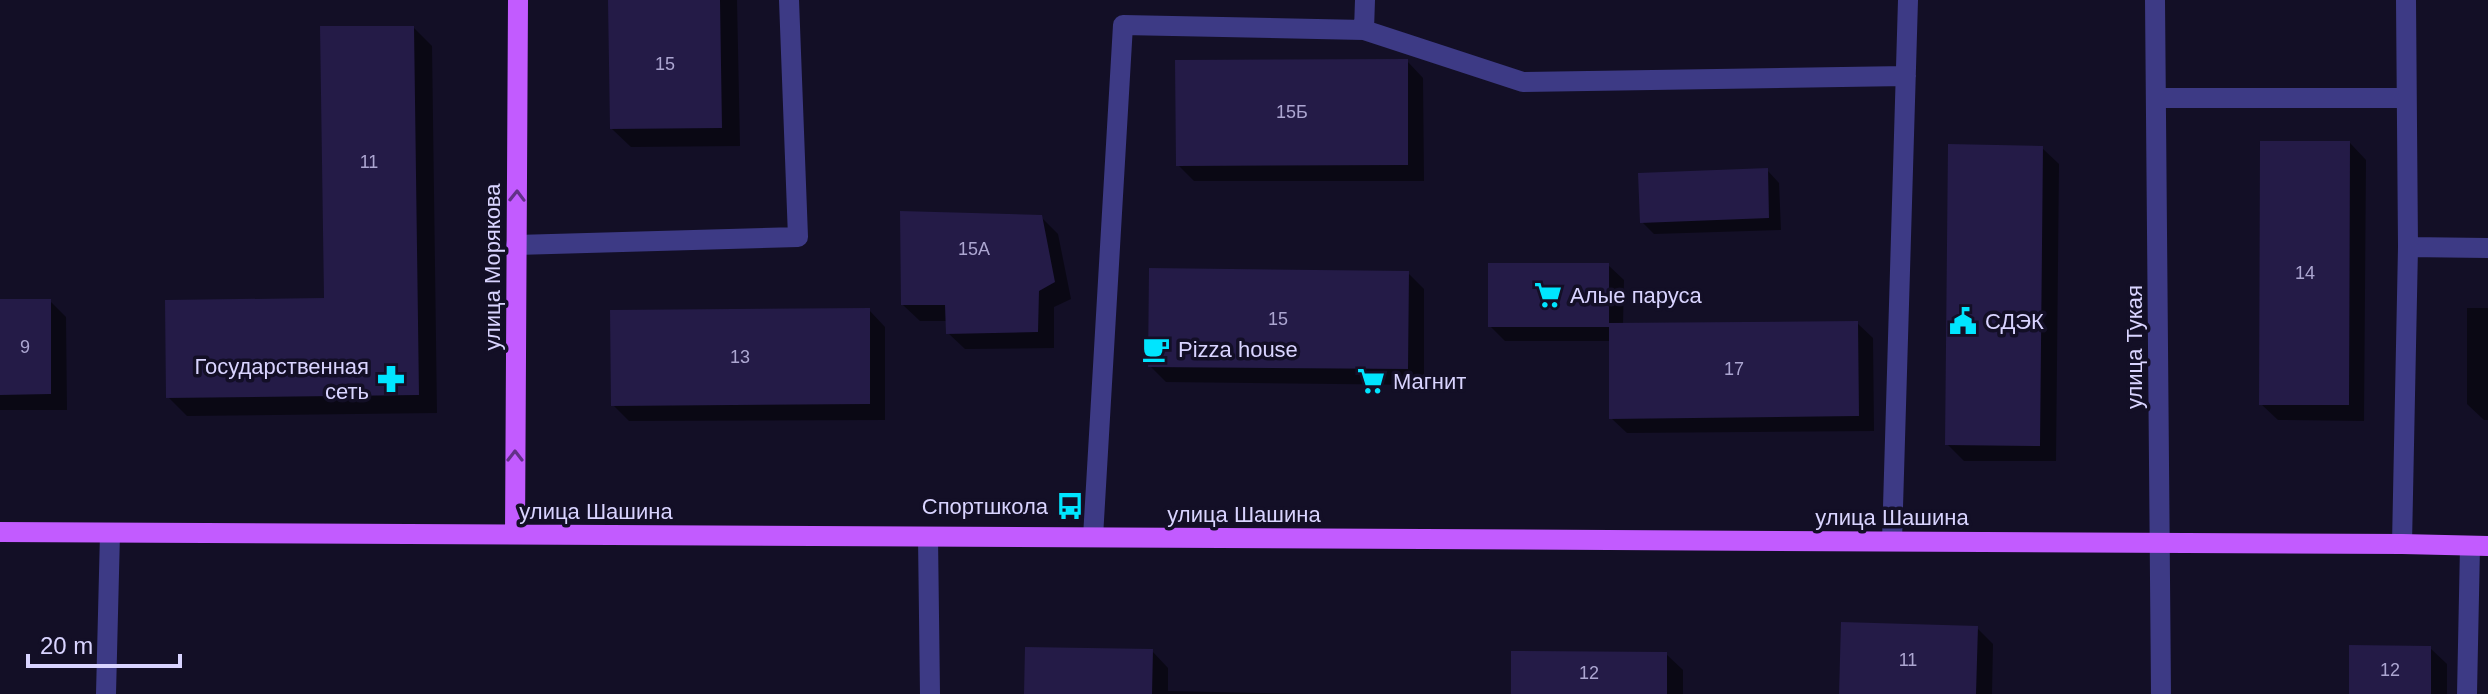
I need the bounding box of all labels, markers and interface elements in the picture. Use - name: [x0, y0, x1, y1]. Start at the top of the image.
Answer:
- house number: 15: [655, 54, 675, 74]
- house number: 15Б: [1276, 102, 1308, 122]
- house number: 11: [360, 152, 378, 172]
- street label: улица Морякова: [480, 183, 505, 351]
- one-way arrow: [508, 189, 525, 202]
- house number: 15А: [958, 239, 990, 259]
- house number: 14: [2295, 263, 2315, 283]
- supermarket icon: Алые паруса: [1533, 280, 1563, 310]
- place label: Алые паруса: [1570, 283, 1703, 308]
- street label: улица Тукая: [2122, 285, 2147, 409]
- public building icon: СДЭК: [1948, 306, 1978, 336]
- house number: 15: [1268, 309, 1288, 329]
- place label: СДЭК: [1985, 309, 2044, 334]
- cafe icon: Pizza house: [1141, 334, 1171, 364]
- house number: 9: [20, 337, 30, 357]
- place label: Pizza house: [1178, 337, 1298, 362]
- house number: 13: [730, 347, 750, 367]
- place label: Государственная сеть: [195, 354, 369, 404]
- house number: 17: [1724, 359, 1744, 379]
- pharmacy icon: Государственная сеть: [376, 364, 406, 394]
- supermarket icon: Магнит: [1356, 366, 1386, 396]
- place label: Магнит: [1393, 369, 1466, 394]
- one-way arrow: [506, 449, 524, 462]
- bus stop icon: Спортшкола: [1055, 491, 1085, 521]
- place label: Спортшкола: [922, 494, 1049, 519]
- street label: улица Шашина: [519, 499, 673, 524]
- street label: улица Шашина: [1167, 502, 1321, 527]
- street label: улица Шашина: [1815, 505, 1969, 530]
- scale bar: [28, 618, 180, 668]
- text: 20 m: [40, 632, 93, 659]
- house number: 11: [1899, 650, 1917, 670]
- house number: 12: [2380, 660, 2400, 680]
- house number: 12: [1579, 663, 1599, 683]

